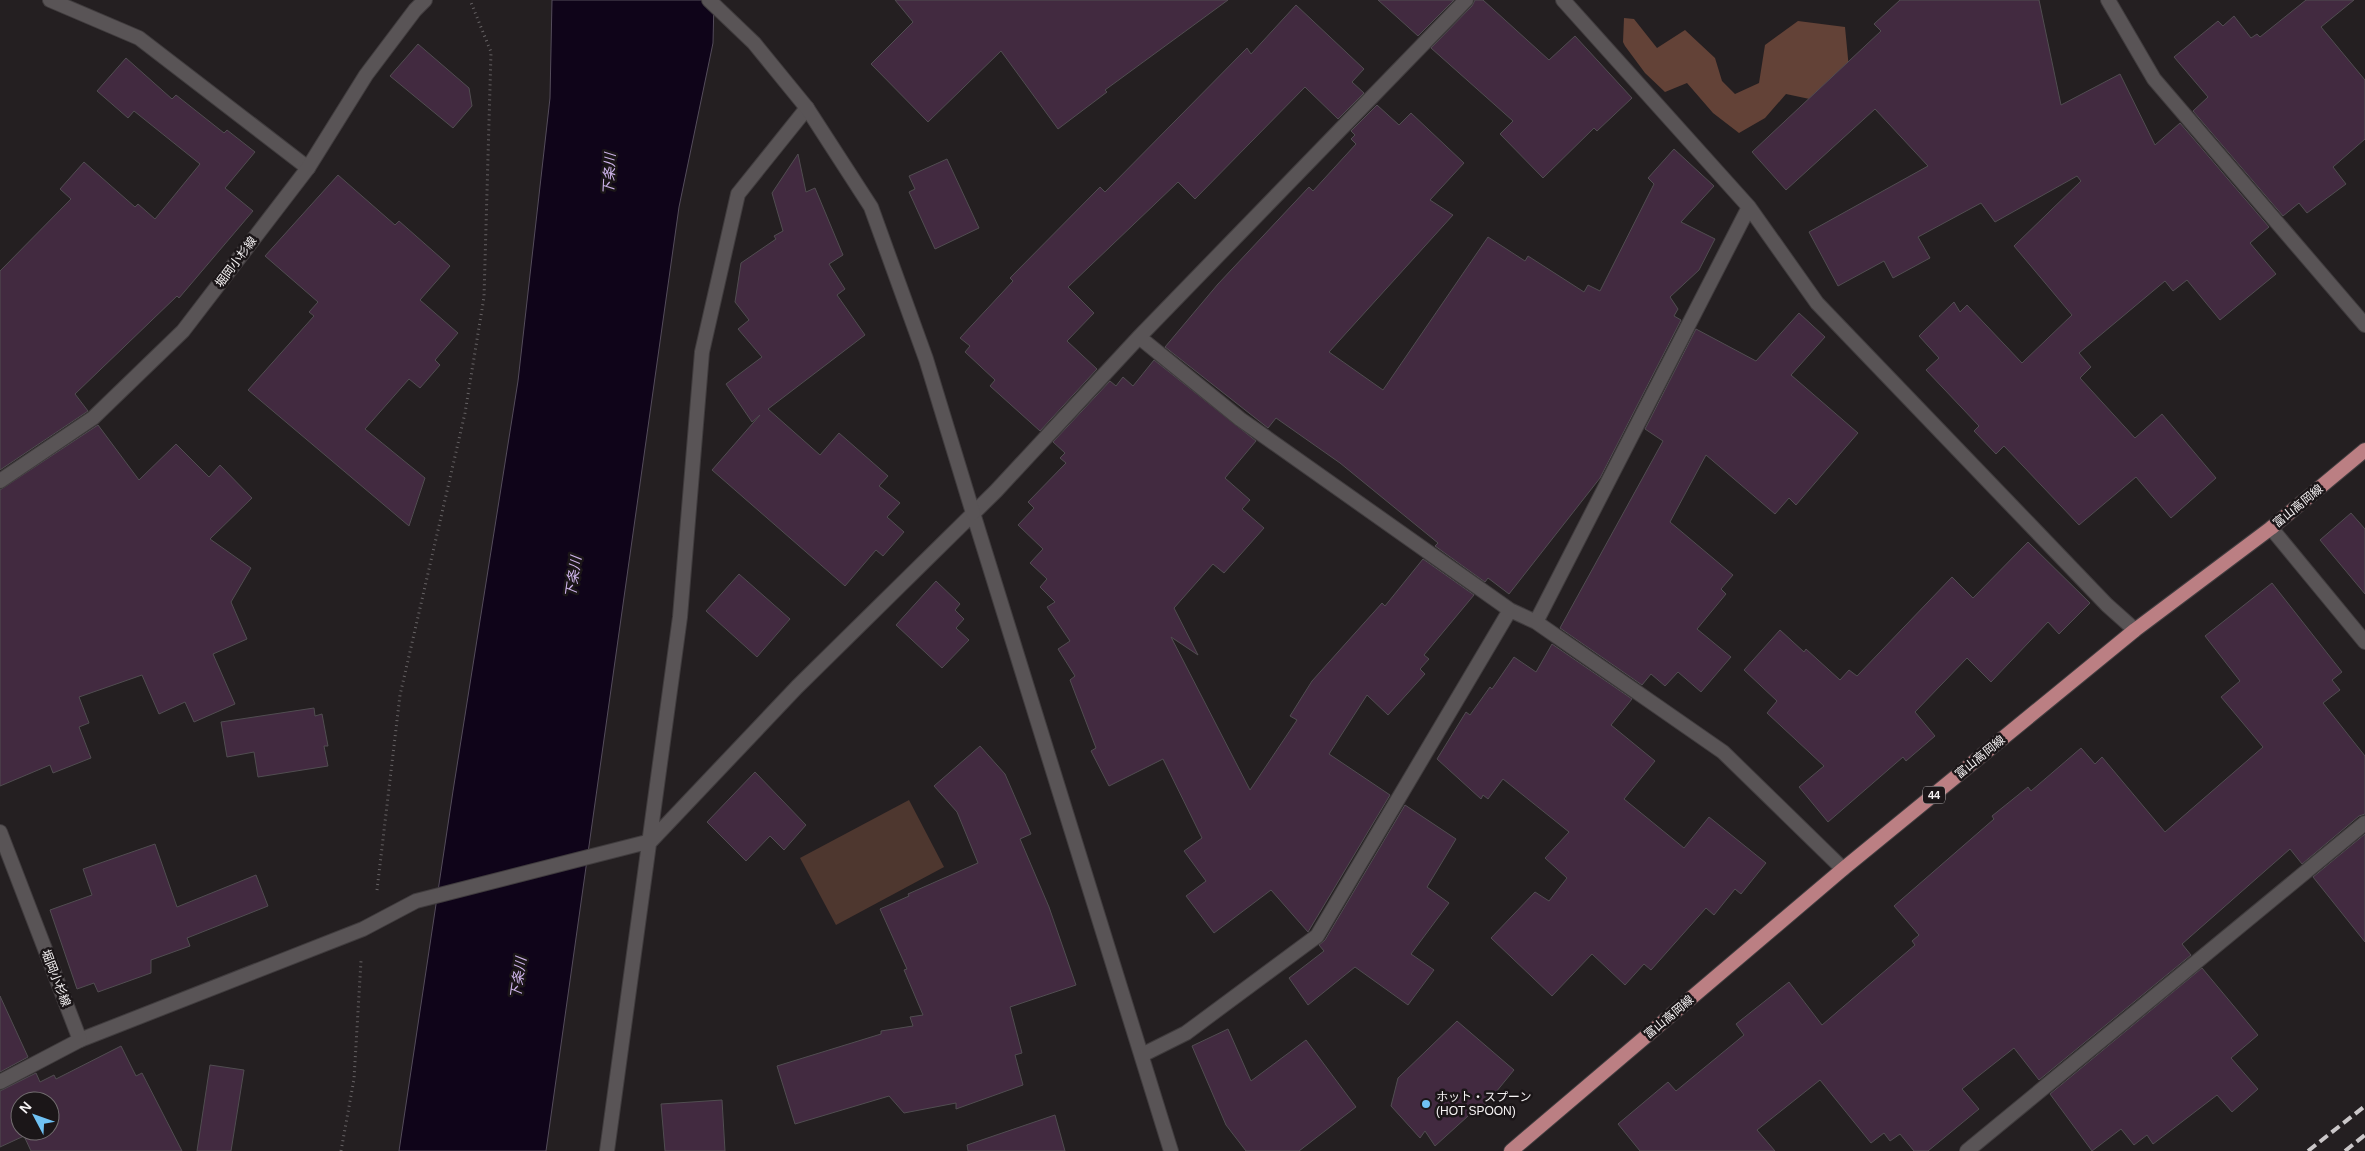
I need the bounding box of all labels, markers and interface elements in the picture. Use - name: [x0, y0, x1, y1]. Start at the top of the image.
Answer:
- water label: 下条川: [600, 151, 618, 195]
- street label: 堀岡小杉線: [212, 234, 260, 290]
- street label: 富山高岡線: [2270, 482, 2326, 530]
- water label: 下条川: [562, 553, 584, 599]
- street label: 富山高岡線: [1952, 733, 2008, 781]
- road number: 44: [1923, 786, 1945, 804]
- street label: 堀岡小杉線: [39, 947, 73, 1009]
- water label: 下条川: [507, 954, 529, 1000]
- street label: 富山高岡線: [1642, 992, 1696, 1042]
- place label: ホット・スプーン (HOT SPOON): [1436, 1090, 1531, 1118]
- north arrow: [10, 1091, 60, 1141]
- text: N: [16, 1098, 35, 1117]
- marker: ホット・スプーン (HOT SPOON): [1420, 1098, 1432, 1110]

